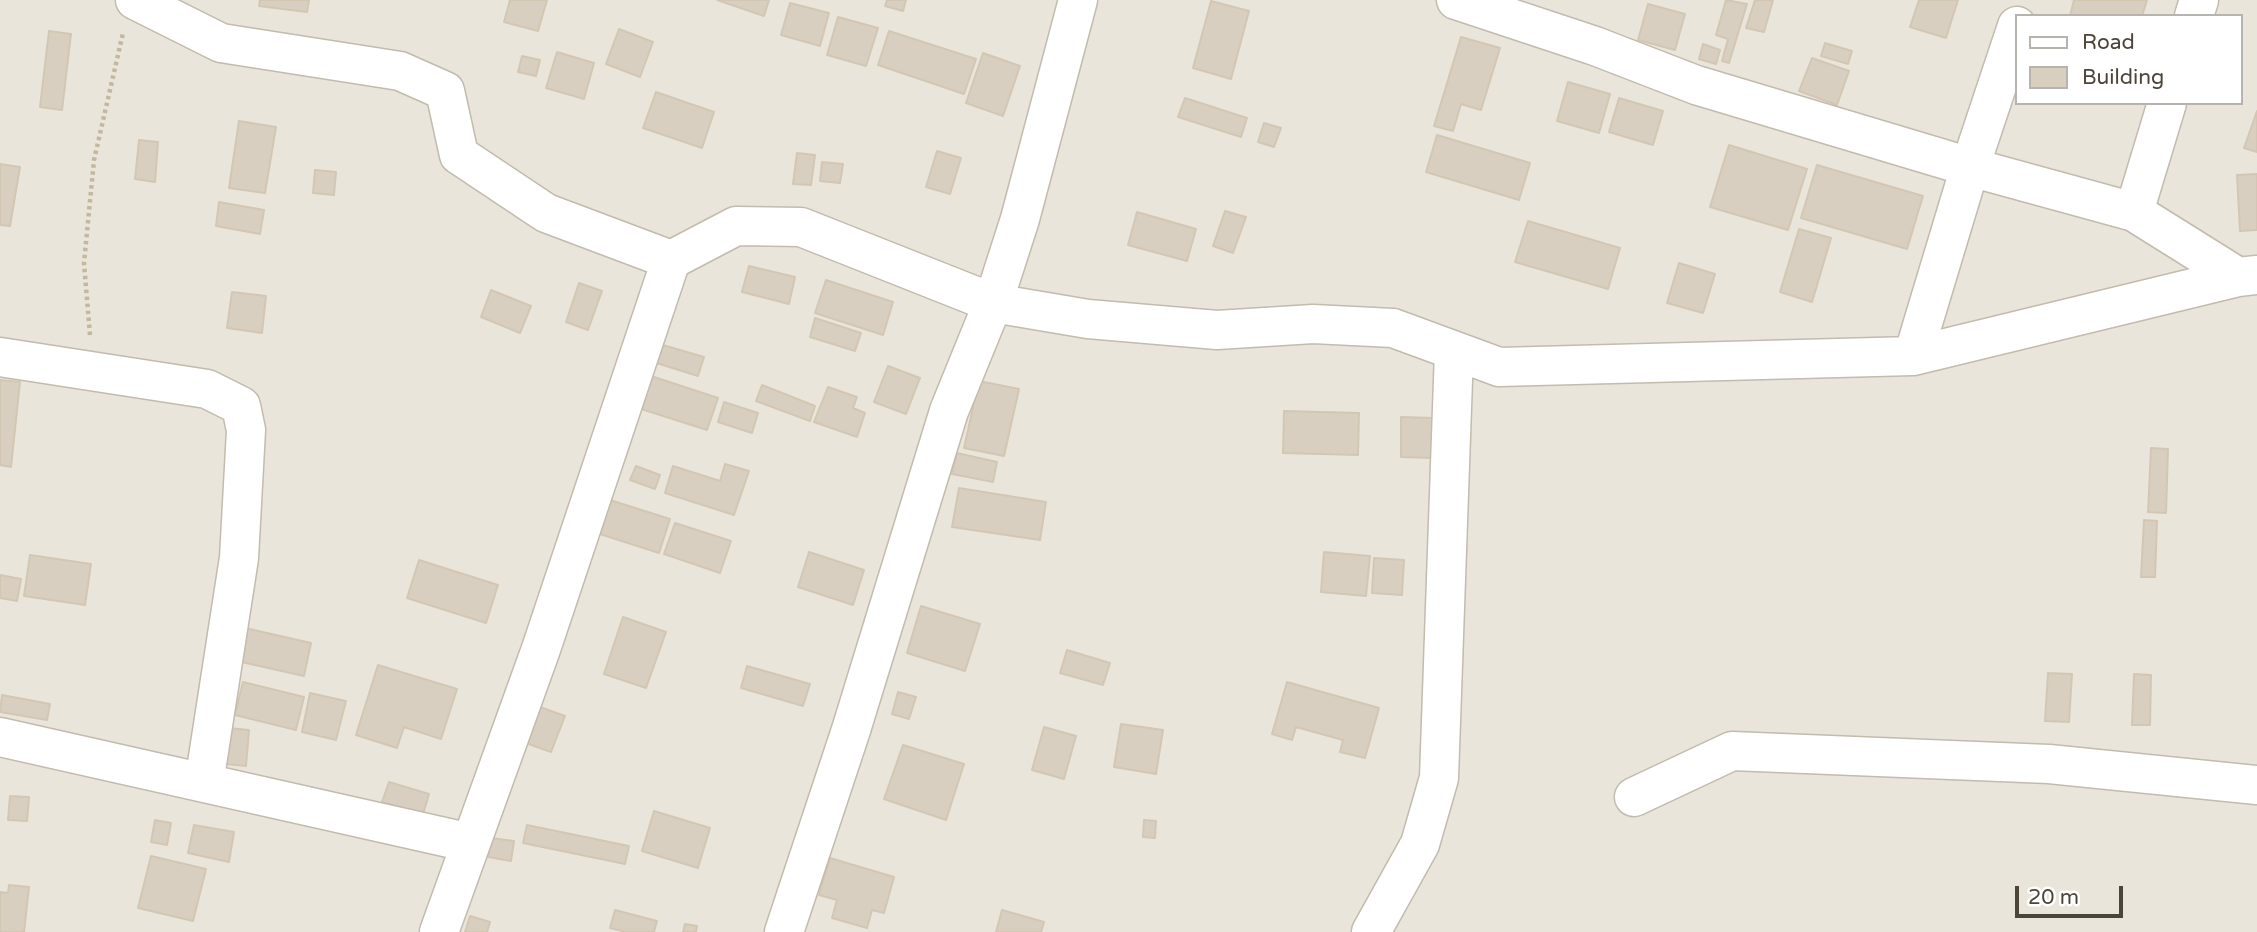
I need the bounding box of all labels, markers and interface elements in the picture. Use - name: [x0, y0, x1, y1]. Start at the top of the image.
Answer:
- legend: [2016, 14, 2243, 105]
- text: Road: [2082, 30, 2135, 55]
- text: Building: [2082, 65, 2164, 90]
- scale bar: [2019, 872, 2128, 916]
- text: 20 m: [2028, 885, 2079, 910]

